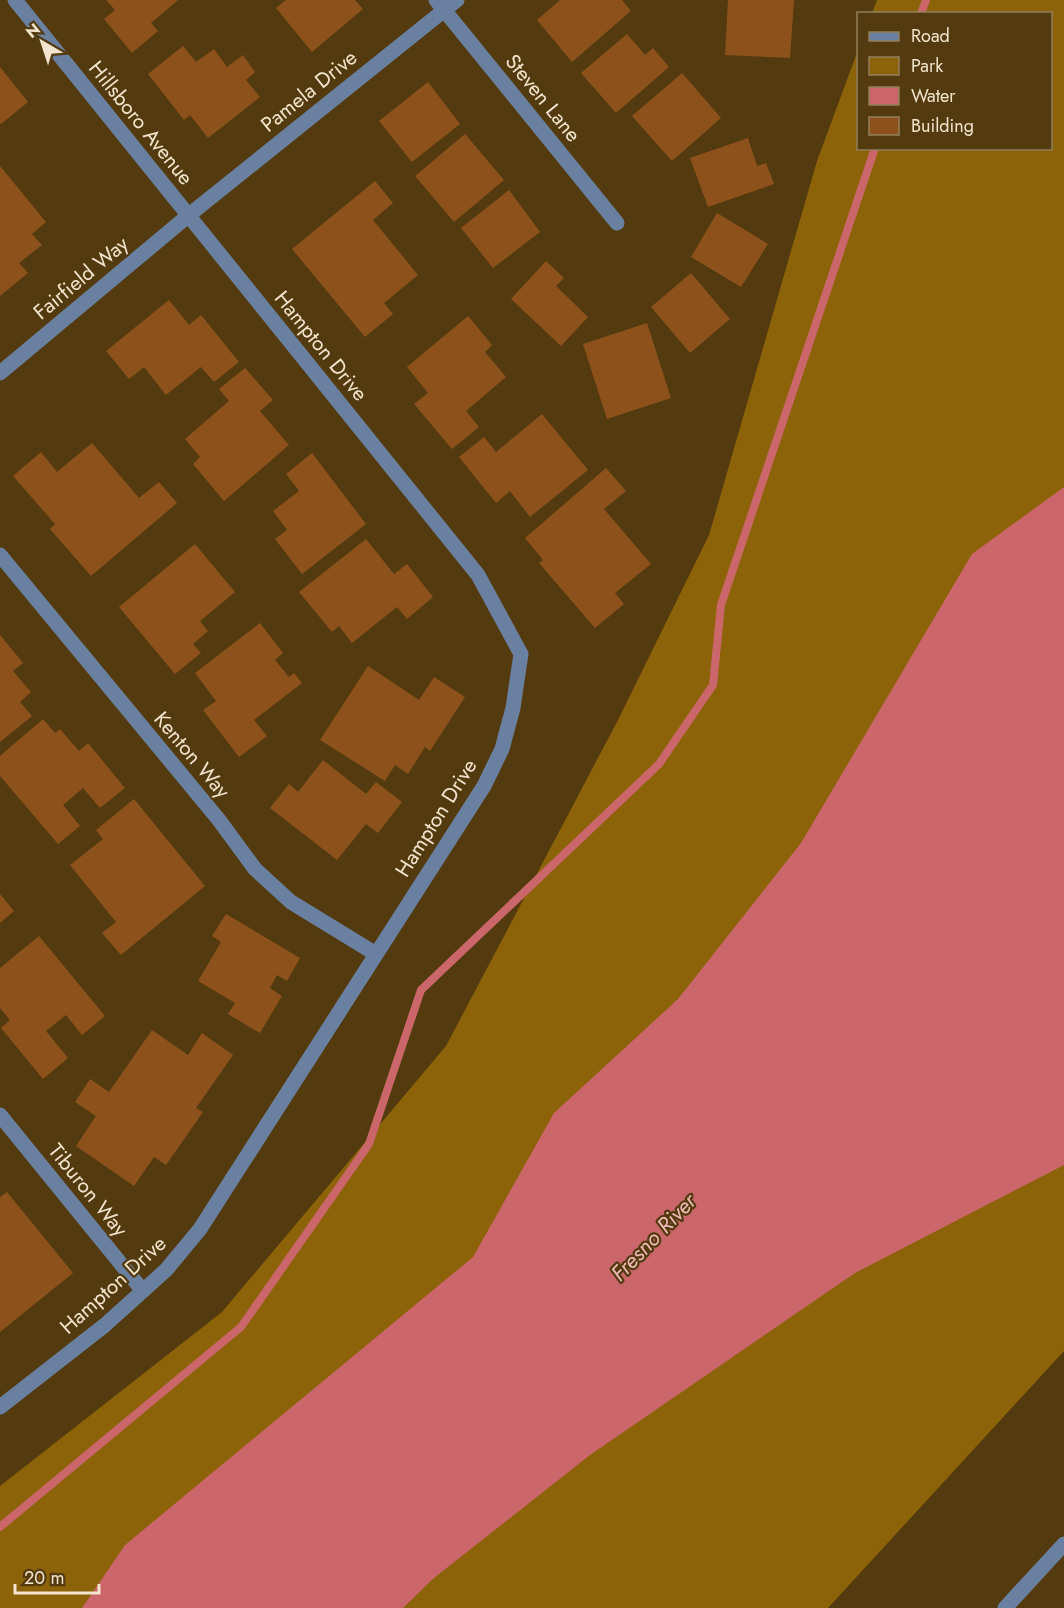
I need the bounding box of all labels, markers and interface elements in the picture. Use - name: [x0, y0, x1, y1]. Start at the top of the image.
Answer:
- north arrow: [12, 12, 72, 72]
- legend: [857, 12, 1052, 150]
- text: N: [21, 18, 45, 44]
- text: Road: [911, 23, 950, 49]
- street label: Pamela Drive: [254, 43, 364, 139]
- street label: Steven Lane: [498, 48, 588, 149]
- text: Park: [911, 53, 943, 79]
- street label: Hillsboro Avenue: [81, 54, 201, 192]
- text: Water: [911, 83, 956, 109]
- text: Building: [911, 113, 974, 139]
- street label: Fairfield Way: [27, 229, 136, 327]
- street label: Hampton Drive: [267, 284, 375, 408]
- street label: Kenton Way: [147, 705, 238, 805]
- street label: Hampton Drive: [388, 753, 484, 883]
- street label: Tiburon Way: [41, 1137, 135, 1243]
- water label: Fresno River: [603, 1185, 704, 1288]
- street label: Hampton Drive: [53, 1229, 173, 1341]
- scale bar: [15, 1557, 99, 1595]
- text: 20 m: [24, 1565, 64, 1591]

